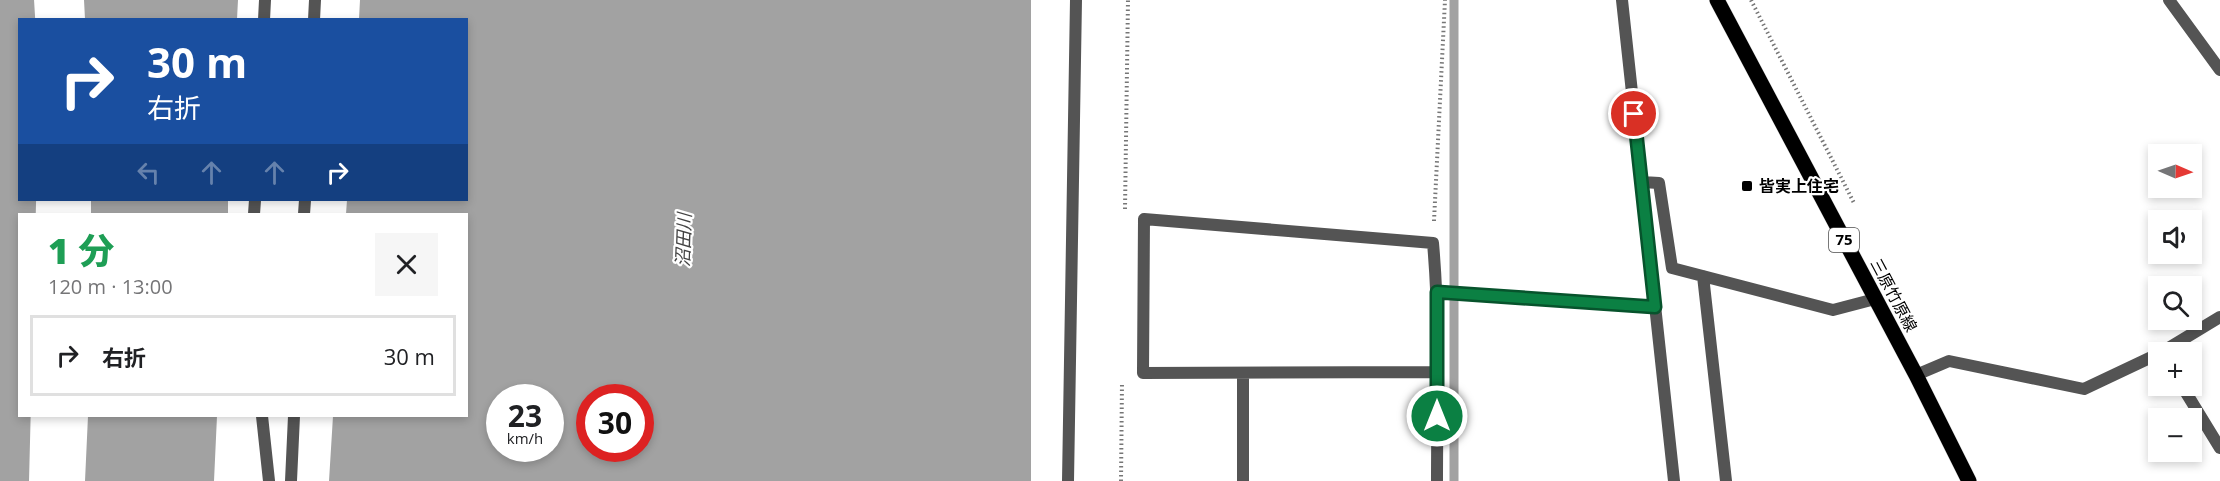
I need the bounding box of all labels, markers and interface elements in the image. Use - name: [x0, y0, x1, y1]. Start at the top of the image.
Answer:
- text: 30 m: [147, 33, 247, 90]
- icon: right: [48, 42, 126, 120]
- pin: [1608, 88, 1659, 139]
- text: 右折: [147, 89, 201, 126]
- icon: arrive: [1617, 97, 1650, 130]
- north arrow: [2148, 144, 2202, 198]
- map controls: [2148, 144, 2202, 462]
- icon: left: [132, 156, 165, 189]
- icon: ahead: [195, 156, 228, 189]
- icon: ahead: [258, 156, 291, 189]
- icon: right: [321, 156, 354, 189]
- place label: 皆実上住宅: [1759, 175, 1839, 197]
- marker: 皆実上住宅: [1740, 179, 1754, 193]
- button: sound: [2148, 210, 2202, 264]
- water label: 沼田川: [670, 211, 696, 267]
- text: 1 分: [48, 226, 114, 275]
- road number: 75: [1829, 228, 1859, 252]
- button: close: [375, 233, 438, 296]
- street label: 三原竹原線: [1866, 255, 1922, 335]
- text: 120 m · 13:00: [48, 273, 173, 300]
- button: search: [2148, 276, 2202, 330]
- icon: right: [51, 339, 84, 372]
- text: 30 m: [384, 341, 435, 371]
- text: 右折: [102, 342, 146, 372]
- button: +: [2148, 342, 2202, 396]
- speed limit sign: 30: [576, 384, 654, 462]
- position arrow: [1405, 384, 1469, 448]
- text: 23: [508, 395, 542, 436]
- button: −: [2148, 408, 2202, 462]
- text: km/h: [507, 428, 543, 448]

